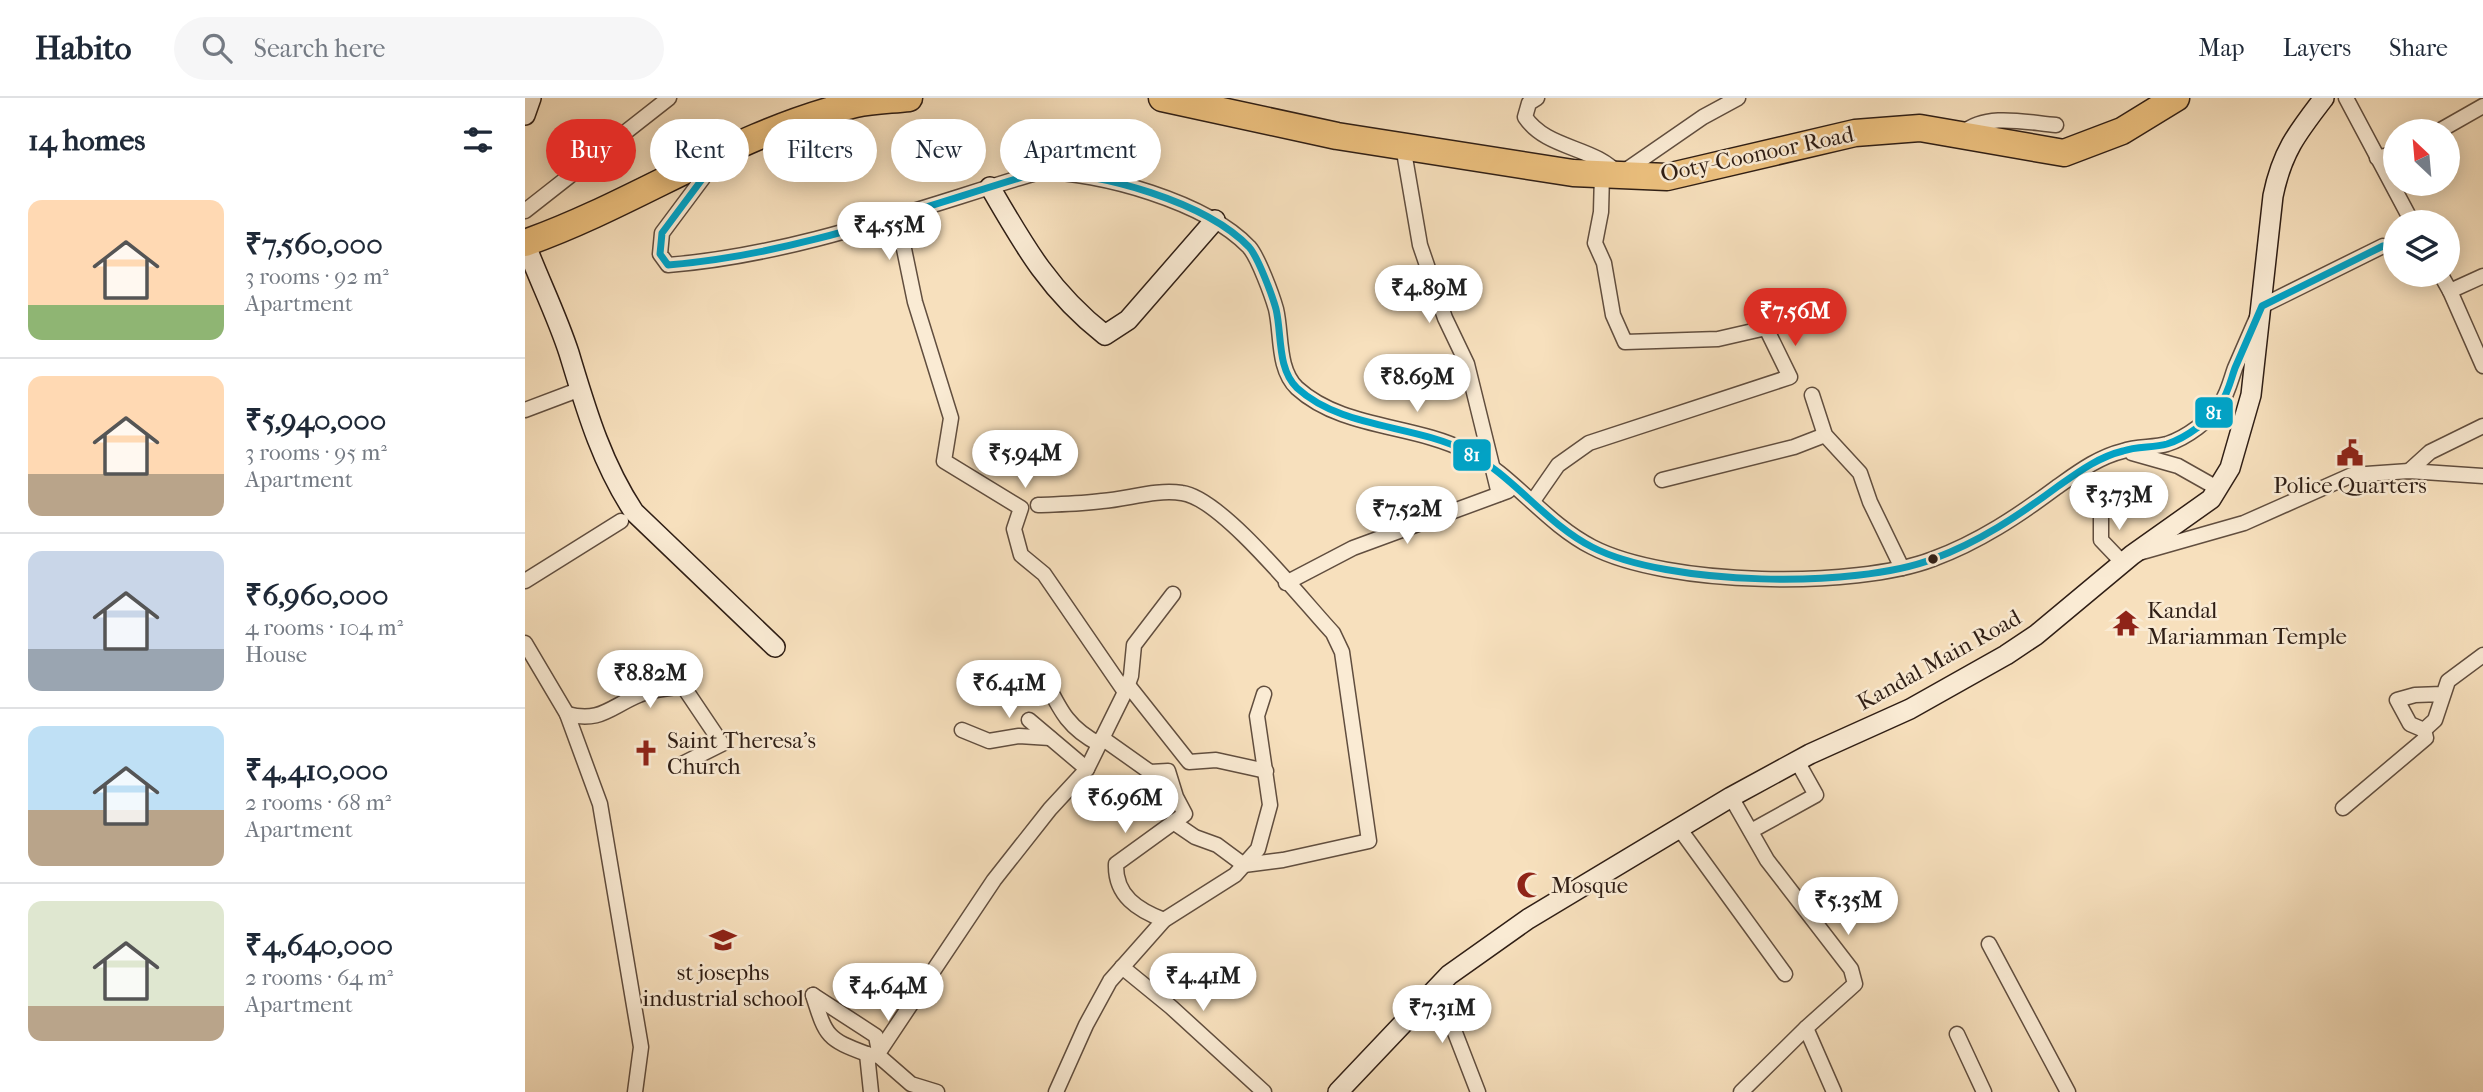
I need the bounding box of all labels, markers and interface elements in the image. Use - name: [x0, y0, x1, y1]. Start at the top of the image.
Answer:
- search box: [174, 17, 664, 80]
- text: Habito: [35, 29, 132, 68]
- icon: search: [198, 29, 236, 67]
- text: Search here: [254, 33, 385, 64]
- text: Map: [2199, 34, 2245, 62]
- text: Layers: [2283, 34, 2351, 62]
- text: Share: [2389, 34, 2448, 62]
- chip: Buy: [546, 119, 636, 182]
- chip: Rent: [650, 119, 749, 182]
- chip: Filters: [763, 119, 877, 182]
- chip: New: [891, 119, 986, 182]
- chip: Apartment: [1000, 119, 1161, 182]
- north arrow: [2383, 119, 2461, 196]
- map controls: [2383, 119, 2460, 287]
- street label: Ooty-Coonoor Road: [1658, 120, 1857, 188]
- icon: filters: [459, 121, 497, 159]
- text: 14 homes: [28, 123, 145, 158]
- pin: ₹4.55M: [832, 202, 946, 262]
- button: layers: [2383, 210, 2460, 287]
- text: ₹4.55M: [853, 211, 925, 238]
- text: ₹7,560,000: [245, 227, 383, 262]
- icon: home: [84, 228, 168, 312]
- text: 3 rooms · 92 m²: [245, 263, 389, 290]
- pin: ₹4.89M: [1372, 266, 1486, 325]
- text: ₹4.89M: [1391, 274, 1467, 301]
- pin: ₹7.56M: [1738, 288, 1852, 348]
- text: Apartment: [245, 290, 353, 317]
- text: ₹7.56M: [1760, 297, 1830, 324]
- pin: ₹8.69M: [1360, 354, 1474, 414]
- text: ₹8.69M: [1380, 363, 1454, 390]
- line badge: 81: [2194, 396, 2234, 429]
- text: 81: [2206, 402, 2222, 424]
- text: ₹5,940,000: [245, 403, 386, 438]
- icon: home: [84, 404, 168, 488]
- pin: ₹5.94M: [968, 430, 1082, 490]
- line badge: 81: [1452, 438, 1492, 472]
- public building icon: Police Quarters: [2335, 438, 2365, 468]
- text: 3 rooms · 95 m²: [245, 439, 387, 466]
- text: ₹5.94M: [988, 439, 1062, 466]
- text: 81: [1464, 444, 1480, 466]
- text: Apartment: [245, 466, 353, 493]
- pin: ₹3.73M: [2062, 472, 2176, 532]
- place label: Police Quarters: [2273, 472, 2427, 499]
- text: ₹3.73M: [2085, 481, 2153, 508]
- pin: ₹7.52M: [1350, 486, 1464, 546]
- text: ₹7.52M: [1372, 495, 1442, 522]
- unlabelled marker: [1926, 552, 1940, 566]
- text: ₹6,960,000: [245, 578, 388, 613]
- icon: home: [84, 579, 168, 663]
- place label: Kandal Mariamman Temple: [2147, 597, 2347, 650]
- street label: Kandal Main Road: [1852, 604, 2026, 716]
- temple icon: Kandal Mariamman Temple: [2111, 608, 2141, 638]
- text: 4 rooms · 104 m²: [245, 614, 403, 641]
- text: House: [245, 641, 307, 668]
- pin: ₹8.82M: [593, 650, 707, 710]
- text: ₹8.82M: [613, 659, 687, 686]
- pin: ₹6.41M: [952, 660, 1066, 720]
- text: ₹6.41M: [972, 669, 1046, 696]
- place label: Saint Theresa's Church: [667, 727, 816, 780]
- church icon: Saint Theresa's Church: [631, 738, 661, 768]
- text: ₹4,410,000: [245, 753, 388, 788]
- icon: home: [84, 754, 168, 838]
- pin: ₹6.96M: [1068, 776, 1182, 835]
- text: ₹6.96M: [1087, 784, 1163, 811]
- text: 2 rooms · 68 m²: [245, 789, 391, 816]
- text: Apartment: [245, 816, 353, 843]
- mosque icon: Mosque: [1515, 870, 1545, 900]
- place label: Mosque: [1551, 872, 1628, 899]
- pin: ₹5.35M: [1791, 878, 1905, 937]
- text: ₹5.35M: [1814, 886, 1882, 913]
- school or university icon: st josephs industrial school: [708, 925, 738, 955]
- text: ₹4,640,000: [245, 928, 393, 963]
- icon: home: [84, 929, 168, 1013]
- pin: ₹4.41M: [1146, 954, 1260, 1013]
- place label: st josephs industrial school: [642, 959, 804, 1012]
- text: ₹4.41M: [1165, 962, 1241, 989]
- text: 2 rooms · 64 m²: [245, 964, 393, 991]
- pin: ₹4.64M: [831, 964, 945, 1023]
- text: ₹4.64M: [849, 972, 927, 999]
- pin: ₹7.31M: [1385, 986, 1499, 1045]
- text: Apartment: [245, 991, 353, 1018]
- text: ₹7.31M: [1409, 994, 1475, 1021]

